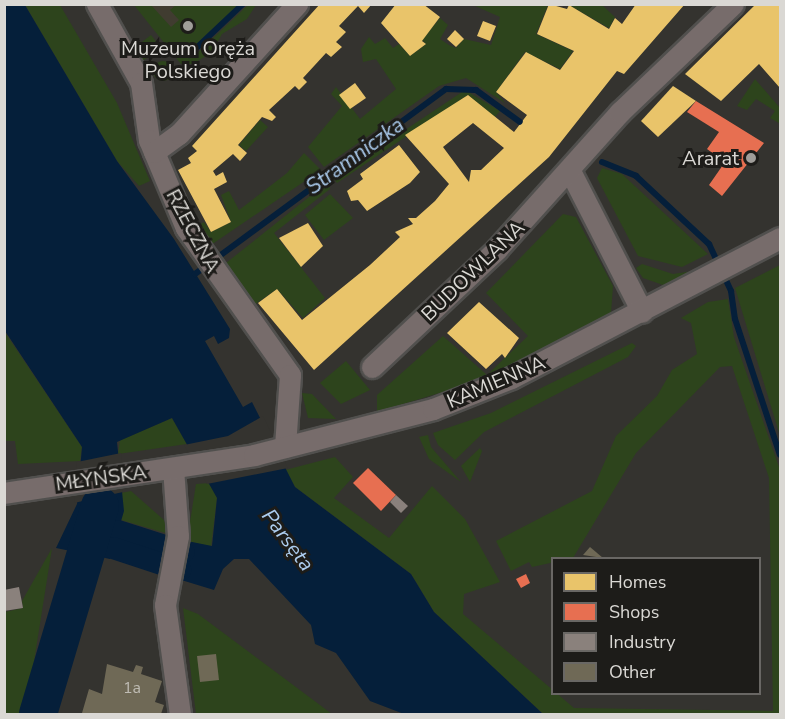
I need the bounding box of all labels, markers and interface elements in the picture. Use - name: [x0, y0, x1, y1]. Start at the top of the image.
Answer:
- marker: Muzeum Oręża Polskiego: [181, 19, 195, 33]
- place label: Muzeum Oręża Polskiego: [121, 36, 255, 83]
- water label: Stramniczka: [301, 112, 409, 200]
- place label: Ararat: [682, 146, 739, 170]
- marker: Ararat: [744, 151, 758, 165]
- street label: RZECZNA: [161, 185, 225, 277]
- street label: BUDOWLANA: [416, 216, 530, 326]
- street label: KAMIENNA: [443, 351, 549, 413]
- street label: MŁYŃSKA: [54, 460, 148, 496]
- water label: Parsęta: [257, 504, 319, 576]
- legend: [551, 557, 761, 695]
- text: Homes: [609, 570, 666, 594]
- text: Shops: [609, 600, 659, 624]
- text: Industry: [609, 630, 676, 654]
- text: Other: [609, 660, 655, 684]
- house number: 1a: [123, 678, 141, 698]

